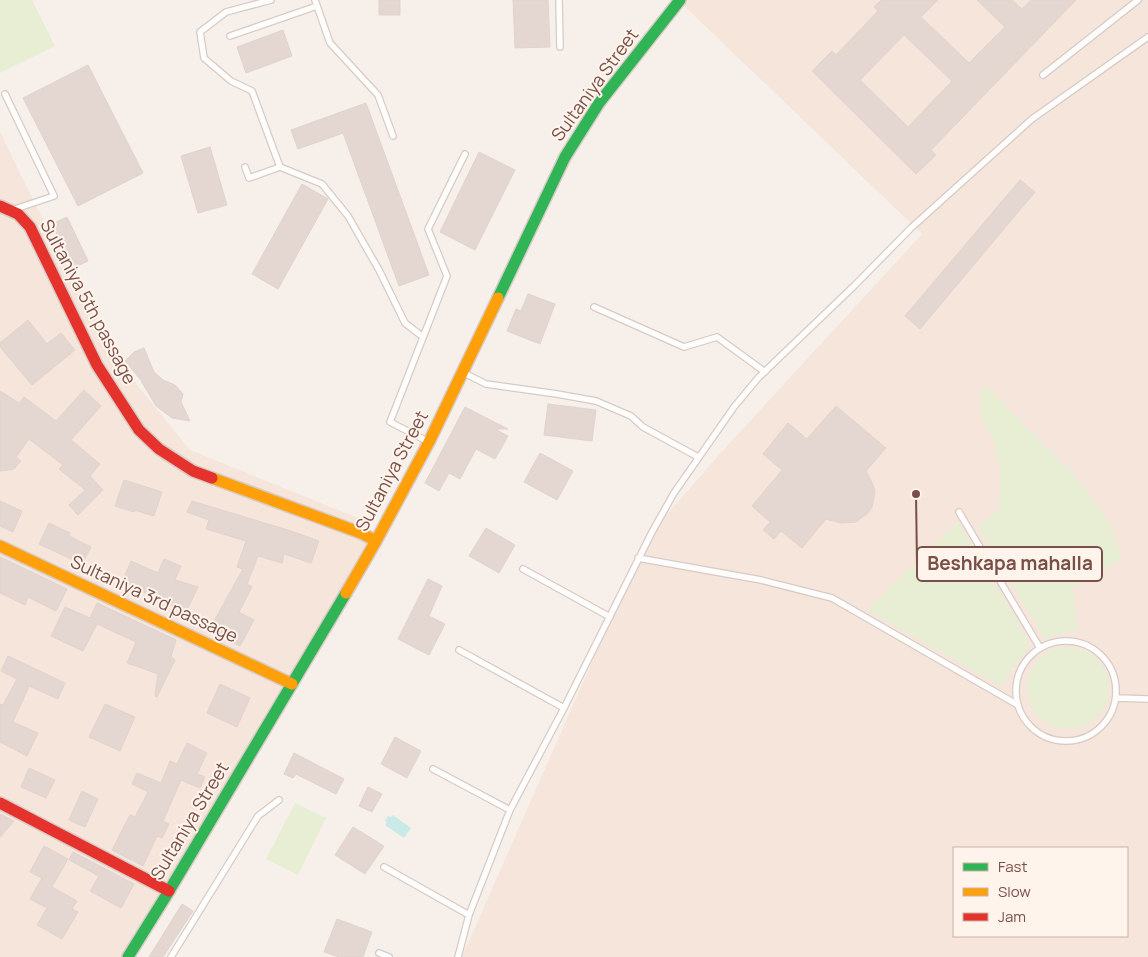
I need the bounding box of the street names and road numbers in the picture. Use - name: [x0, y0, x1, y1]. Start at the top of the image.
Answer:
- street label: Sultаniya Street: [545, 23, 643, 146]
- street label: Sultaniya 5th passage: [35, 215, 143, 388]
- street label: Sultаniya Street: [349, 406, 433, 535]
- street label: Sultaniya 3rd passage: [67, 549, 242, 647]
- street label: Sultаniya Street: [144, 757, 234, 884]

